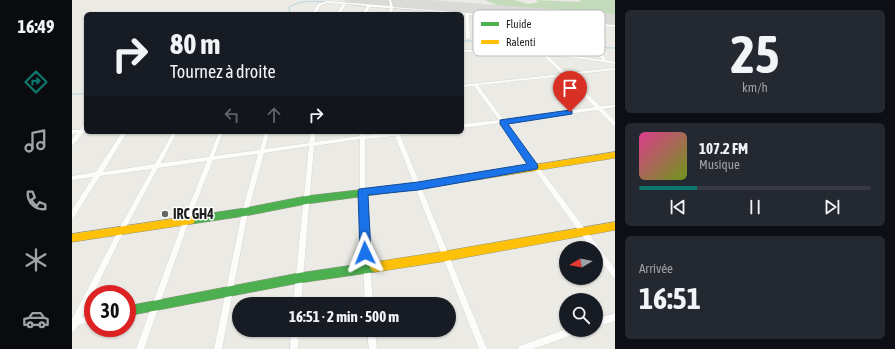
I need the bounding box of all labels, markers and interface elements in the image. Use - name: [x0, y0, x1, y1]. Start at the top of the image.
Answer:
- legend: [473, 10, 605, 56]
- text: 16:49: [17, 16, 55, 37]
- text: Fluide: [506, 18, 531, 30]
- text: 25: [731, 24, 779, 84]
- icon: right: [104, 28, 156, 80]
- text: 80 m: [170, 28, 220, 60]
- text: Ralenti: [506, 36, 535, 48]
- text: Tournez à droite: [170, 61, 276, 82]
- icon: directions: [22, 68, 50, 96]
- pin: [553, 71, 587, 112]
- icon: arrive: [559, 77, 581, 99]
- text: km/h: [742, 80, 768, 95]
- icon: left: [221, 104, 243, 126]
- icon: ahead: [263, 104, 285, 126]
- icon: right: [305, 104, 327, 126]
- icon: music: [22, 127, 50, 155]
- text: 107.2 FM: [699, 140, 748, 157]
- text: Musique: [699, 157, 740, 172]
- icon: phone: [22, 187, 50, 215]
- icon: previous: [667, 196, 689, 218]
- icon: pause: [744, 196, 766, 218]
- icon: next: [821, 196, 843, 218]
- place label: IRC GH4: [173, 206, 214, 222]
- marker: IRC GH4: [160, 209, 170, 219]
- position arrow: [344, 232, 386, 274]
- north arrow: [559, 241, 603, 285]
- map controls: [559, 241, 603, 337]
- icon: climate: [22, 246, 50, 274]
- text: Arrivée: [639, 261, 673, 276]
- text: 16:51: [639, 281, 701, 315]
- speed limit sign: 30: [84, 285, 136, 337]
- button: search: [559, 293, 603, 337]
- icon: car: [22, 305, 50, 333]
- text: 16:51 · 2 min · 500 m: [289, 308, 399, 325]

